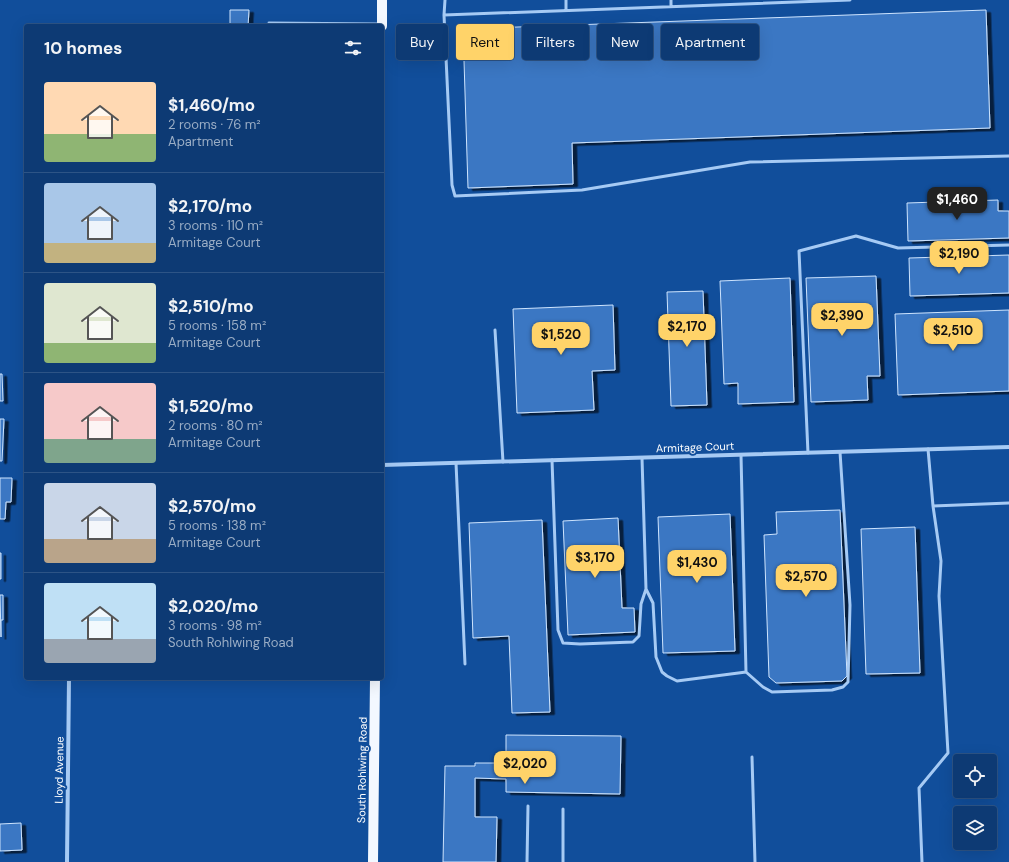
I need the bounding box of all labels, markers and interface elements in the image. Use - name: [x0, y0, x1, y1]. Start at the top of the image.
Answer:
- chip: Buy: [396, 24, 448, 60]
- chip: Rent: [456, 24, 514, 60]
- chip: Filters: [522, 24, 589, 60]
- chip: New: [597, 24, 653, 60]
- chip: Apartment: [661, 24, 759, 60]
- text: 10 homes: [44, 37, 122, 59]
- icon: filters: [342, 37, 364, 59]
- text: $1,460/mo: [168, 94, 255, 116]
- icon: home: [76, 98, 124, 146]
- text: 2 rooms · 76 m²: [168, 116, 261, 133]
- text: Apartment: [168, 133, 233, 150]
- pin: $1,460: [924, 187, 990, 221]
- text: $1,460: [936, 191, 978, 208]
- text: $2,170/mo: [168, 195, 252, 217]
- icon: home: [76, 199, 124, 247]
- text: 3 rooms · 110 m²: [168, 217, 263, 234]
- text: Armitage Court: [168, 234, 261, 251]
- pin: $2,190: [926, 241, 992, 275]
- text: $2,190: [939, 245, 979, 262]
- text: $2,510/mo: [168, 295, 254, 317]
- icon: home: [76, 299, 124, 347]
- pin: $2,390: [809, 303, 875, 337]
- text: $2,390: [820, 307, 864, 324]
- pin: $2,170: [654, 314, 720, 348]
- text: 5 rooms · 158 m²: [168, 317, 266, 334]
- text: $2,170: [667, 318, 707, 335]
- pin: $2,510: [920, 318, 986, 352]
- pin: $1,520: [528, 322, 594, 356]
- text: $2,510: [933, 322, 973, 339]
- text: $1,520: [541, 326, 581, 343]
- text: Armitage Court: [168, 334, 261, 351]
- text: $1,520/mo: [168, 395, 253, 417]
- icon: home: [76, 399, 124, 447]
- text: 2 rooms · 80 m²: [168, 417, 263, 434]
- text: Armitage Court: [168, 434, 261, 451]
- street label: Armitage Court: [656, 439, 734, 455]
- text: $2,570/mo: [168, 495, 256, 517]
- icon: home: [76, 499, 124, 547]
- text: 5 rooms · 138 m²: [168, 517, 266, 534]
- text: Armitage Court: [168, 534, 261, 551]
- pin: $3,170: [562, 545, 628, 579]
- text: $3,170: [575, 549, 615, 566]
- pin: $1,430: [664, 550, 730, 584]
- text: $1,430: [676, 554, 718, 571]
- pin: $2,570: [773, 564, 839, 598]
- text: $2,570: [785, 568, 827, 585]
- text: $2,020/mo: [168, 595, 258, 617]
- icon: home: [76, 599, 124, 647]
- text: 3 rooms · 98 m²: [168, 617, 262, 634]
- text: South Rohlwing Road: [168, 634, 294, 651]
- street label: South Rohlwing Road: [354, 717, 370, 823]
- street label: Lloyd Avenue: [51, 736, 67, 804]
- pin: $2,020: [492, 751, 558, 785]
- map controls: [953, 754, 997, 850]
- button: locate: [953, 754, 997, 798]
- text: $2,020: [503, 755, 547, 772]
- button: layers: [953, 806, 997, 850]

